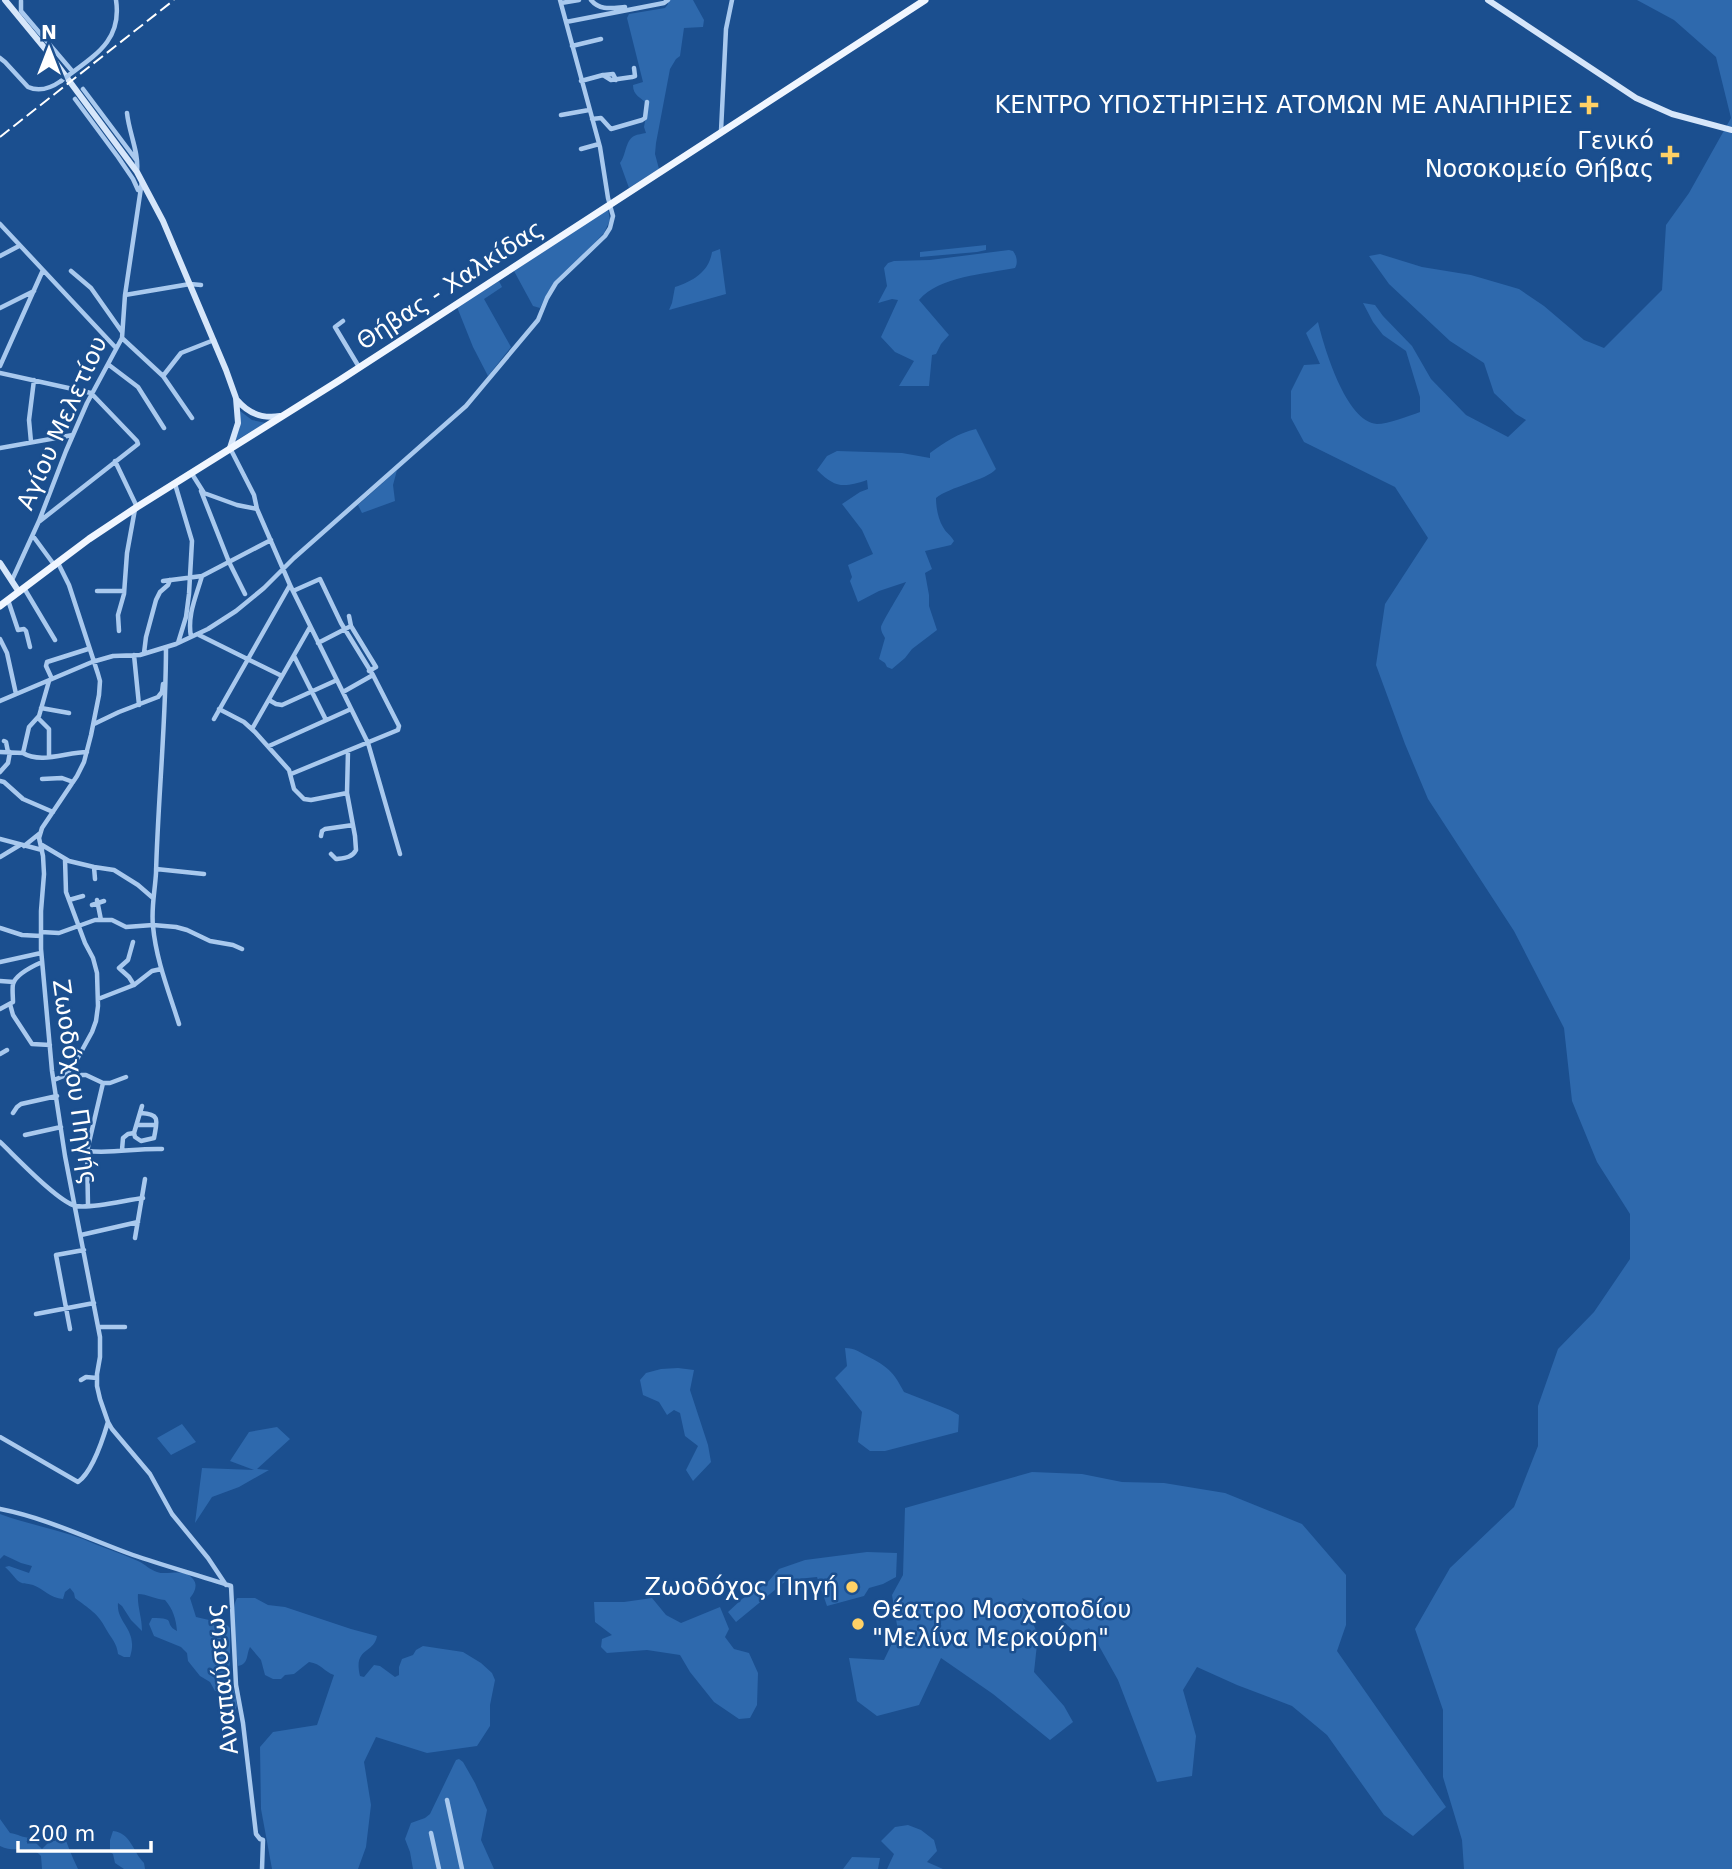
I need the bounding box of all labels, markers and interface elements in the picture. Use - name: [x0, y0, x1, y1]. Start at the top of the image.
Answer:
- north arrow: [14, 14, 84, 84]
- text: N: [41, 21, 57, 43]
- place label: ΚΕΝΤΡΟ ΥΠΟΣΤΗΡΙΞΗΣ ΑΤΟΜΩΝ ΜΕ ΑΝΑΠΗΡΙΕΣ: [995, 91, 1573, 119]
- marker: ΚΕΝΤΡΟ ΥΠΟΣΤΗΡΙΞΗΣ ΑΤΟΜΩΝ ΜΕ ΑΝΑΠΗΡΙΕΣ: [1579, 95, 1599, 115]
- place label: Γενικό Νοσοκομείο Θήβας: [1425, 127, 1654, 183]
- marker: Γενικό Νοσοκομείο Θήβας: [1660, 145, 1680, 165]
- street label: Θήβας - Χαλκίδας: [352, 214, 548, 356]
- street label: Αγίου Μελετίου: [11, 332, 113, 514]
- street label: Ζωοδόχου Πηγής: [47, 977, 103, 1187]
- place label: Ζωοδόχος Πηγή: [644, 1573, 838, 1601]
- marker: Ζωοδόχος Πηγή: [844, 1579, 860, 1595]
- place label: Θέατρο Μοσχοποδίου "Μελίνα Μερκούρη": [872, 1596, 1131, 1652]
- street label: Αναπαύσεως: [200, 1602, 244, 1756]
- marker: Θέατρο Μοσχοποδίου "Μελίνα Μερκούρη": [850, 1616, 866, 1632]
- scale bar: [18, 1810, 150, 1854]
- text: 200 m: [28, 1822, 95, 1846]

